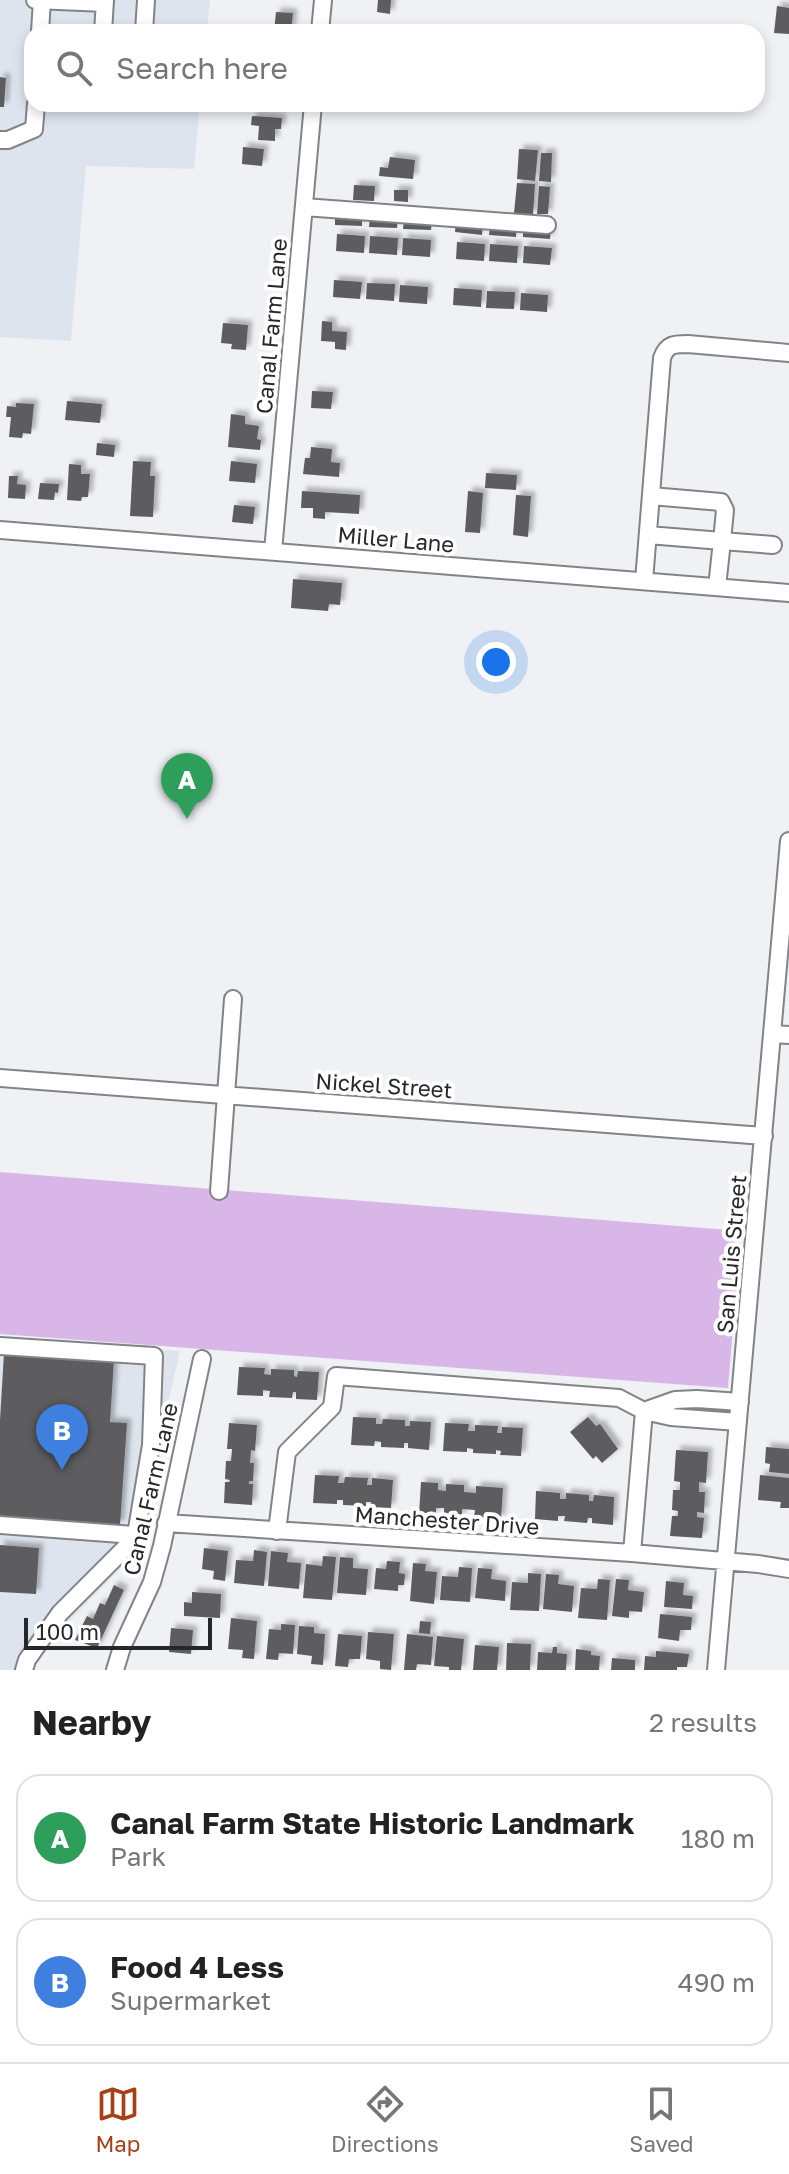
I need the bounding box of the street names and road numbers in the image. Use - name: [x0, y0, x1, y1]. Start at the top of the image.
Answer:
- street label: Canal Farm Lane: [250, 237, 292, 415]
- street label: Miller Lane: [337, 520, 455, 558]
- street label: Nickel Street: [315, 1067, 453, 1103]
- street label: San Luis Street: [711, 1174, 751, 1334]
- street label: Canal Farm Lane: [117, 1400, 183, 1578]
- street label: Manchester Drive: [354, 1500, 540, 1540]

